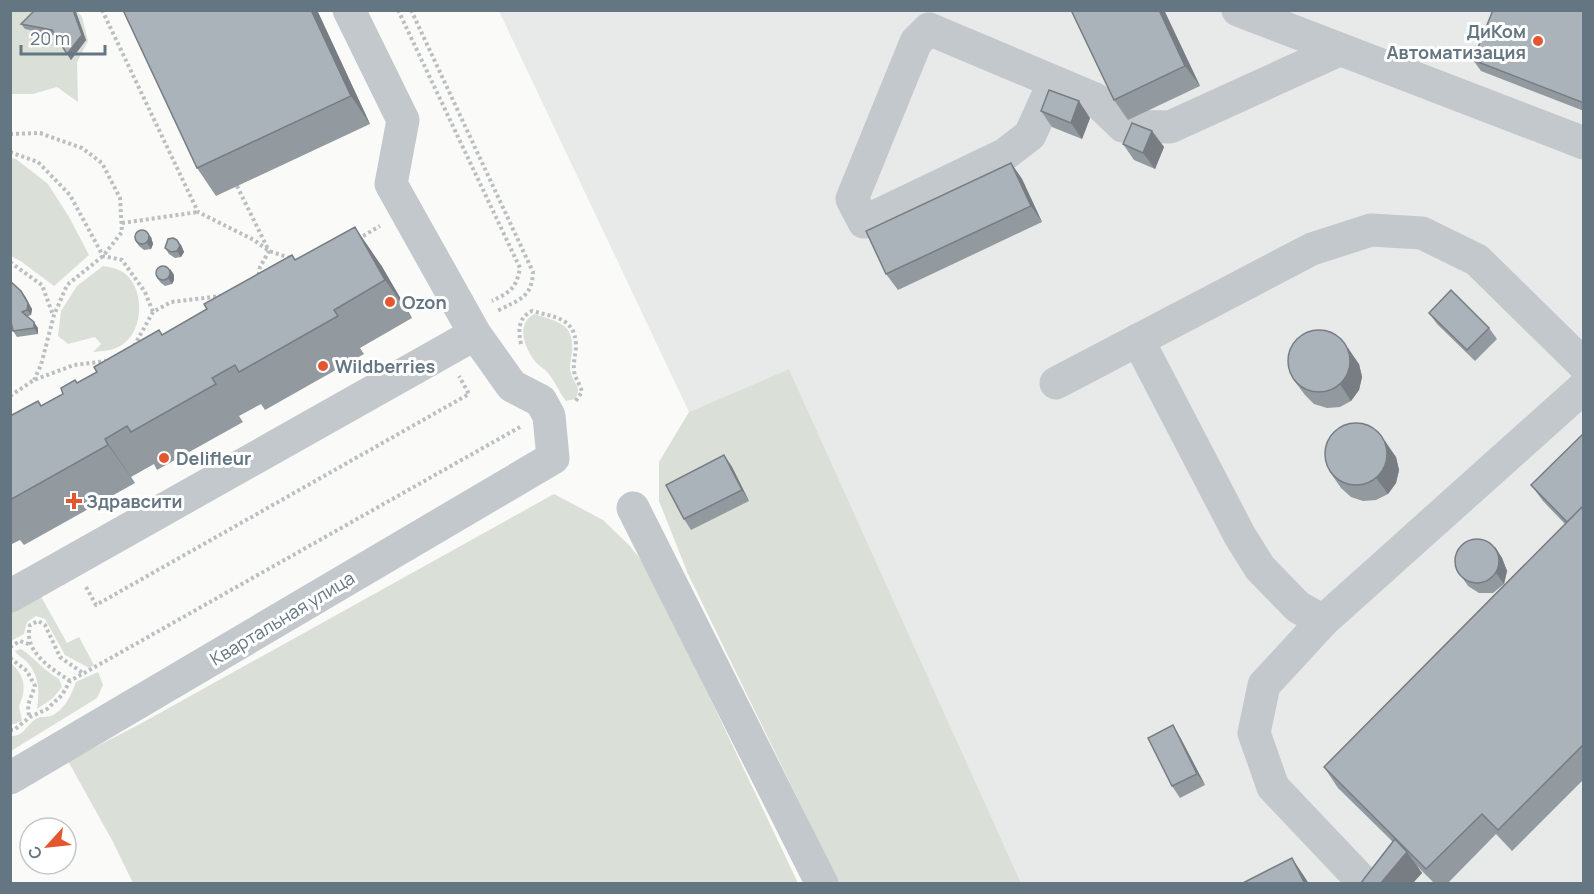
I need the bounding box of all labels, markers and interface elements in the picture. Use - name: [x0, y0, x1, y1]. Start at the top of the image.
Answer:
- scale bar: [21, 18, 105, 56]
- place label: ДиКом Автоматизация: [1387, 19, 1526, 64]
- text: 20 m: [30, 26, 70, 50]
- marker: ДиКом Автоматизация: [1531, 34, 1545, 48]
- place label: Ozon: [402, 290, 447, 314]
- marker: Ozon: [383, 295, 397, 309]
- place label: Wildberries: [335, 354, 436, 378]
- marker: Wildberries: [316, 359, 330, 373]
- place label: Delifleur: [176, 446, 251, 470]
- marker: Delifleur: [157, 451, 171, 465]
- place label: Здравсити: [86, 489, 182, 513]
- marker: Здравсити: [67, 494, 81, 508]
- street label: Квартальная улица: [205, 565, 359, 671]
- north arrow: [18, 816, 78, 876]
- text: С: [22, 842, 47, 863]

